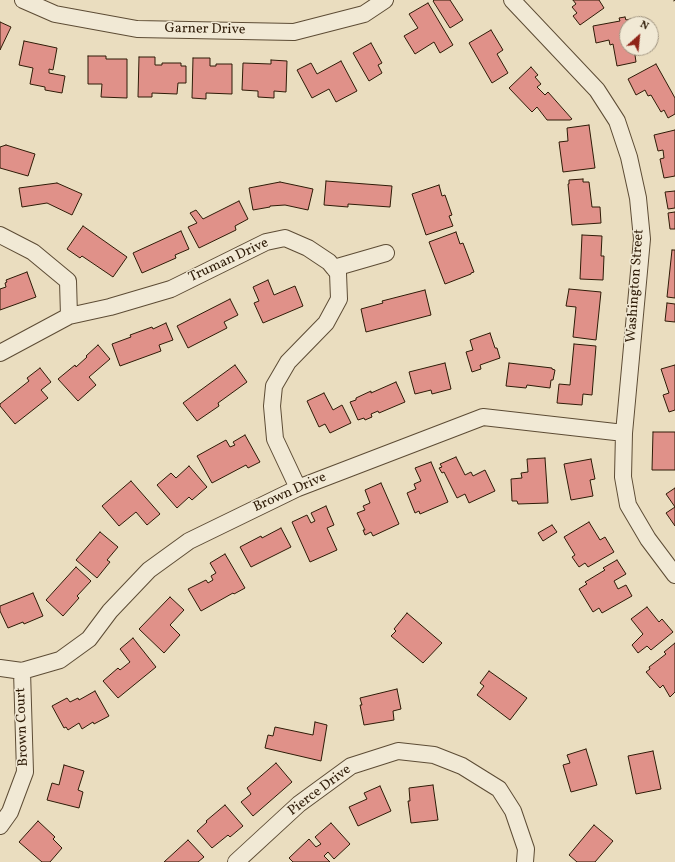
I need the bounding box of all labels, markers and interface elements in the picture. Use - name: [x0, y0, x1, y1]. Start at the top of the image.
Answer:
- north arrow: [619, 16, 659, 56]
- text: N: [637, 17, 651, 34]
- street label: Garner Drive: [164, 21, 246, 39]
- street label: Washington Street: [624, 228, 648, 344]
- street label: Truman Drive: [186, 235, 272, 287]
- street label: Brown Drive: [251, 469, 329, 517]
- street label: Brown Court: [13, 687, 33, 767]
- street label: Pierce Drive: [285, 762, 355, 820]

